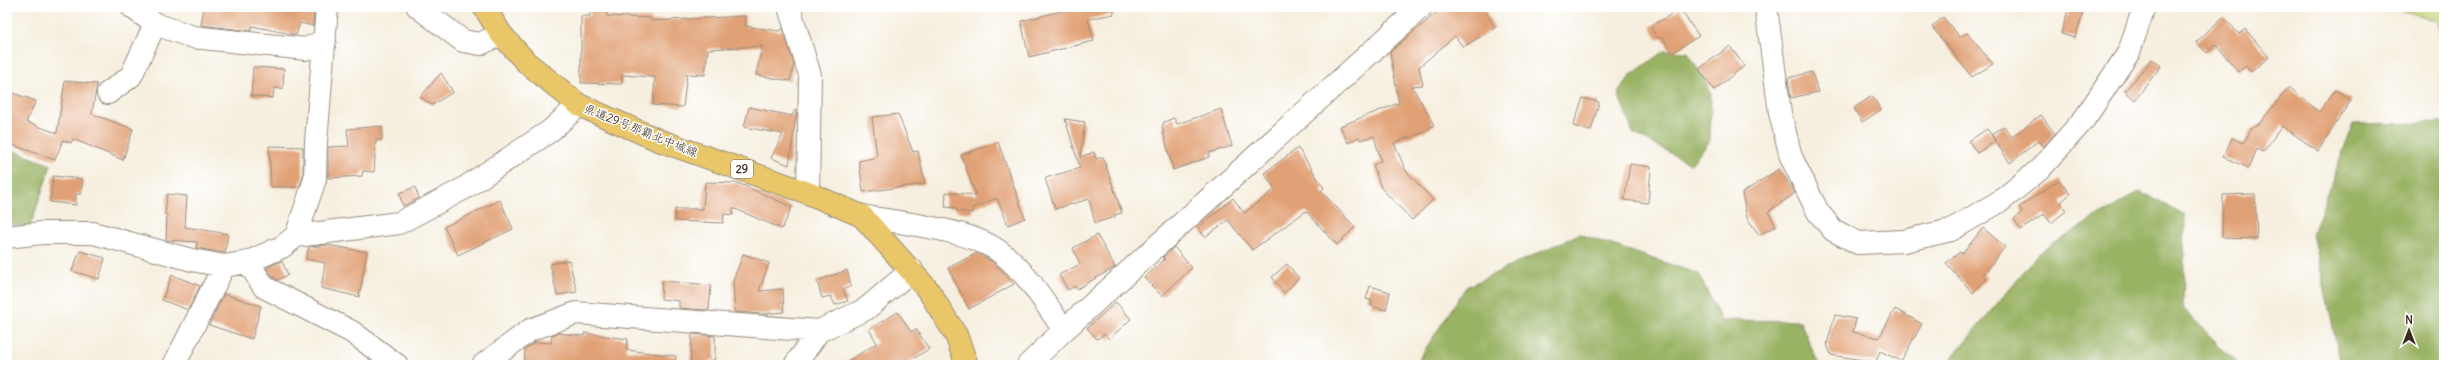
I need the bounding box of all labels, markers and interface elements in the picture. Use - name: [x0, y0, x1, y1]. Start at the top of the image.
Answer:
- street label: 県道29号那覇北中城線: [582, 100, 700, 160]
- road number: 29: [731, 160, 753, 178]
- north arrow: [2389, 310, 2429, 350]
- text: N: [2405, 313, 2413, 327]

